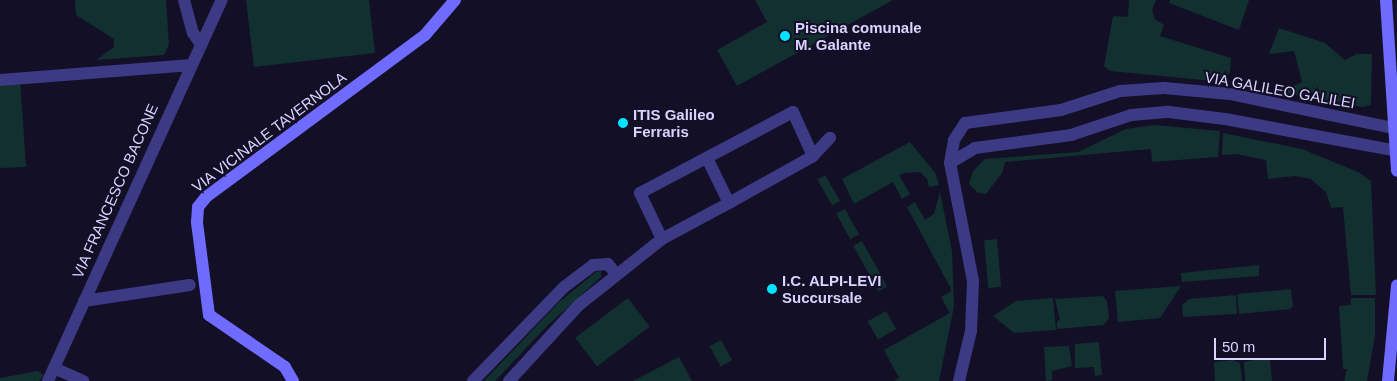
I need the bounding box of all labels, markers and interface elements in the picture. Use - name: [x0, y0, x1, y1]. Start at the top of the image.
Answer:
- place label: Piscina comunale M. Galante: [795, 18, 922, 53]
- marker: Piscina comunale M. Galante: [779, 30, 791, 42]
- street label: VIA VICINALE TAVERNOLA: [188, 68, 350, 196]
- street label: VIA GALILEO GALILEI: [1203, 68, 1357, 112]
- street label: VIA FRANCESCO BACONE: [68, 101, 162, 281]
- place label: ITIS Galileo Ferraris: [633, 105, 715, 140]
- marker: ITIS Galileo Ferraris: [617, 117, 629, 129]
- place label: I.C. ALPI-LEVI Succursale: [782, 271, 882, 306]
- marker: I.C. ALPI-LEVI Succursale: [766, 283, 778, 295]
- scale bar: [1217, 328, 1330, 360]
- text: 50 m: [1222, 338, 1255, 355]

